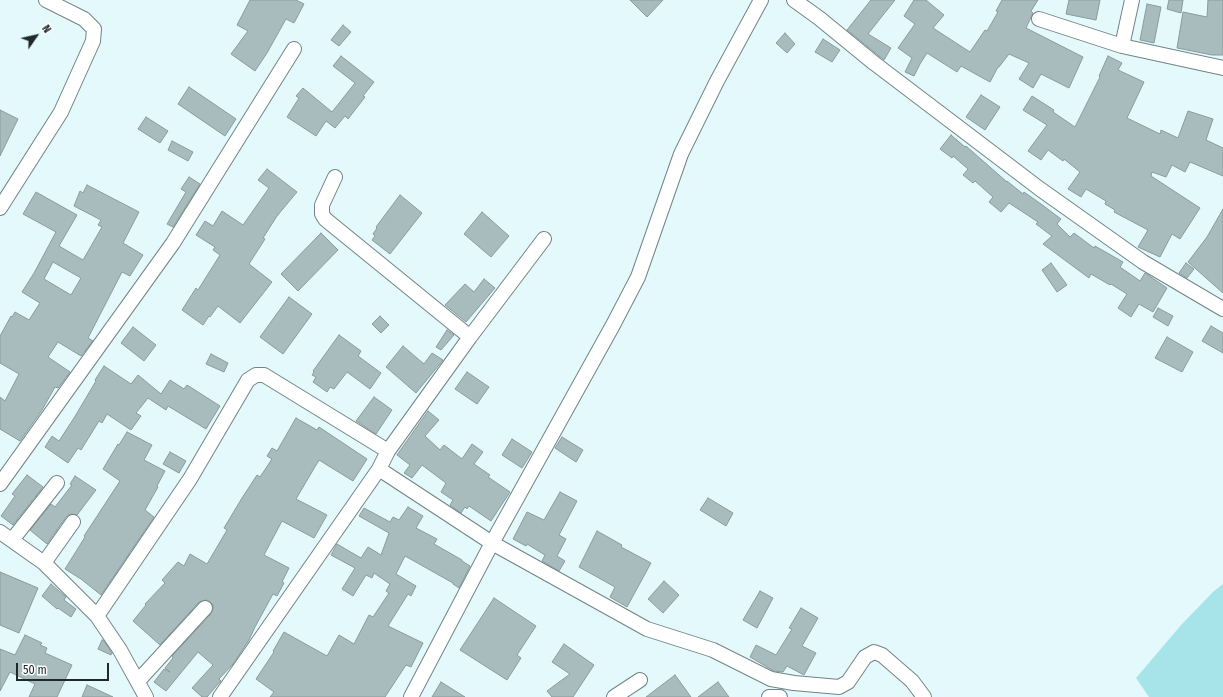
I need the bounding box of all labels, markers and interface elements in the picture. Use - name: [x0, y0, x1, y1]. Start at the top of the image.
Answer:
- north arrow: [16, 16, 56, 56]
- text: N: [39, 23, 54, 35]
- scale bar: [18, 655, 111, 681]
- text: 50 m: [23, 663, 47, 677]

